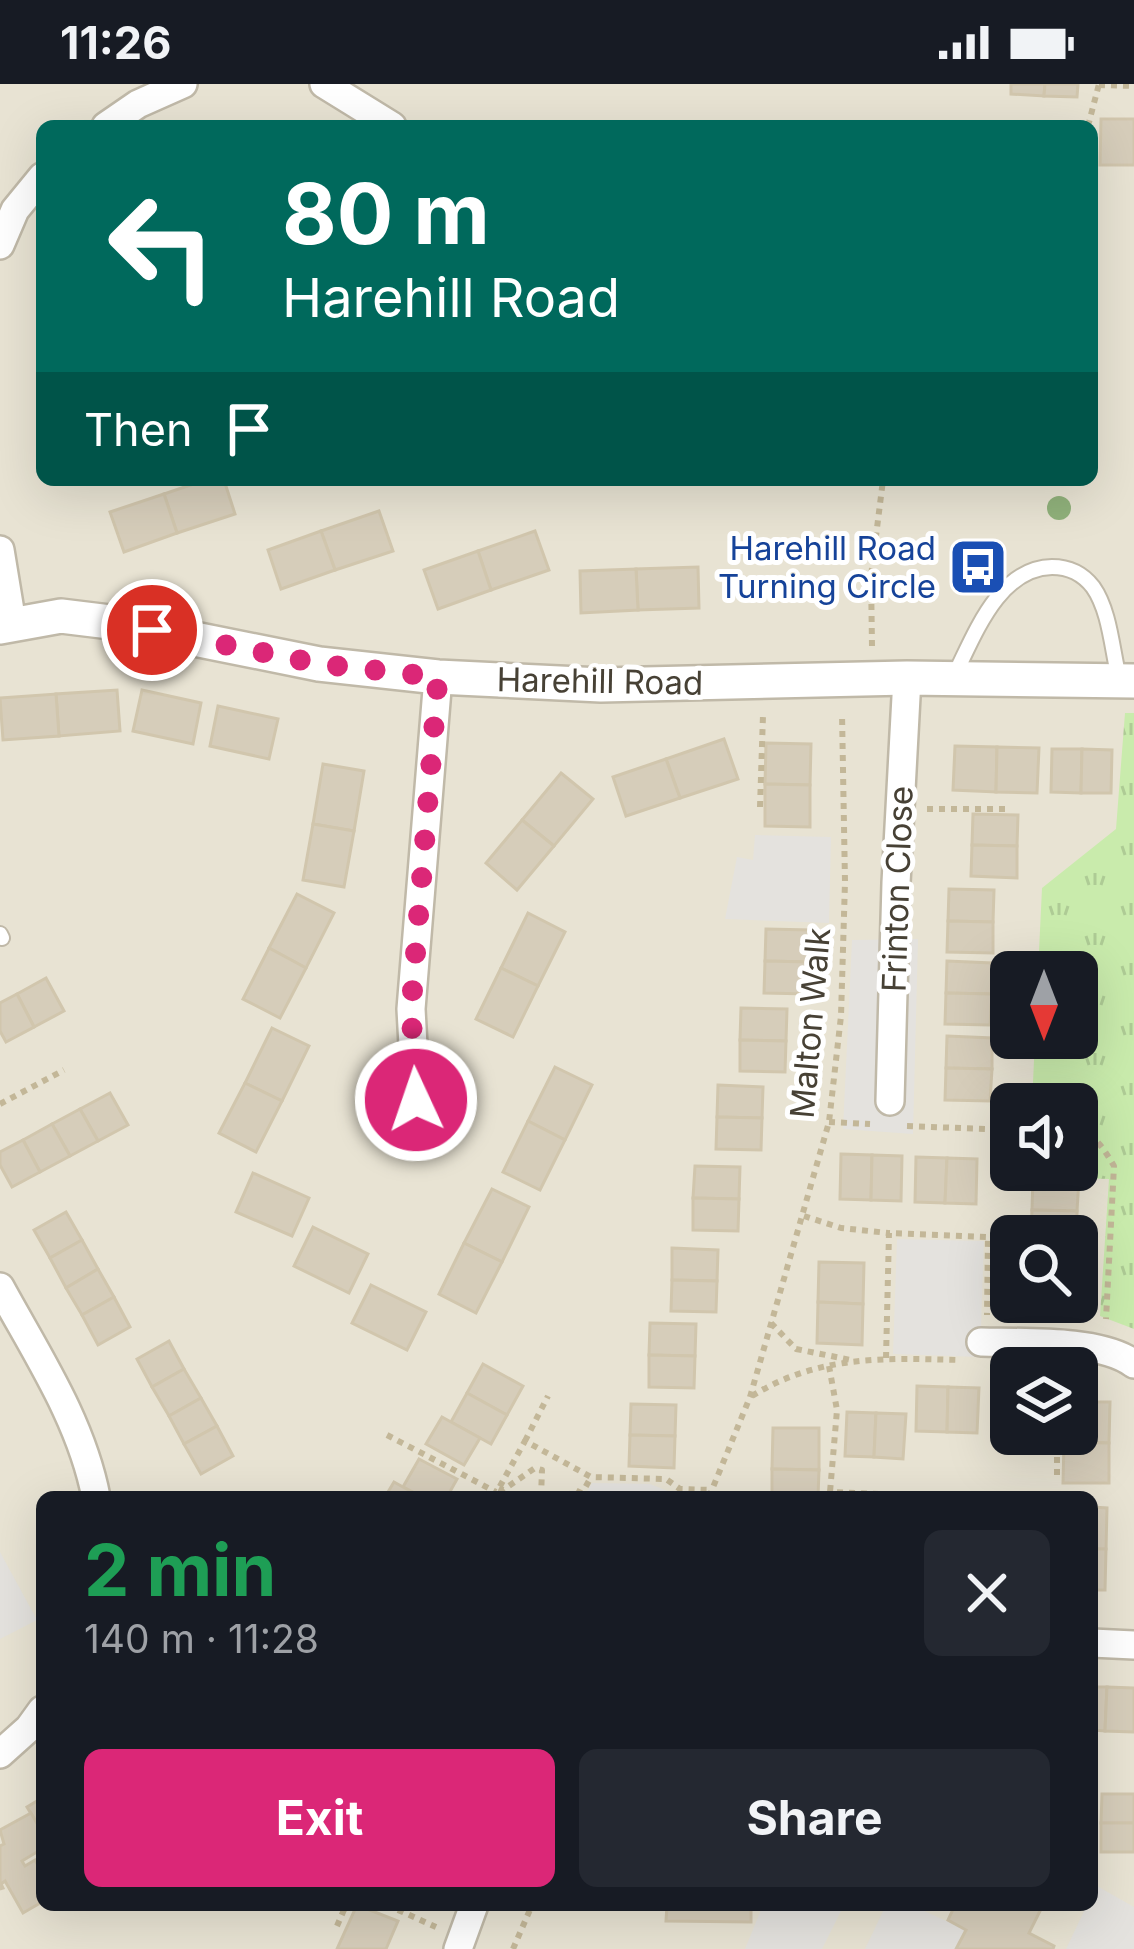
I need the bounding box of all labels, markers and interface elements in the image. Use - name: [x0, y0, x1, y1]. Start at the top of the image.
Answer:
- text: 11:26: [60, 15, 171, 70]
- text: 80 m: [282, 163, 490, 264]
- icon: left: [84, 168, 240, 324]
- text: Harehill Road: [282, 265, 620, 330]
- icon: arrive: [216, 396, 282, 462]
- text: Then: [84, 402, 192, 457]
- place label: Harehill Road Turning Circle: [718, 528, 936, 606]
- bus stop icon: Harehill Road Turning Circle: [947, 536, 1009, 598]
- pin: [101, 579, 203, 681]
- icon: arrive: [119, 597, 185, 663]
- street label: Harehill Road: [496, 659, 704, 703]
- street label: Frinton Close: [873, 785, 921, 993]
- street label: Malton Walk: [782, 926, 838, 1120]
- north arrow: [990, 951, 1098, 1059]
- map controls: [990, 951, 1098, 1455]
- position arrow: [353, 1037, 479, 1163]
- button: sound: [990, 1083, 1098, 1191]
- button: search: [990, 1215, 1098, 1323]
- button: layers: [990, 1347, 1098, 1455]
- text: 2 min: [84, 1526, 276, 1613]
- button: close: [924, 1530, 1050, 1656]
- text: 140 m · 11:28: [84, 1615, 319, 1662]
- button: Exit: [84, 1749, 555, 1887]
- button: Share: [579, 1749, 1050, 1887]

